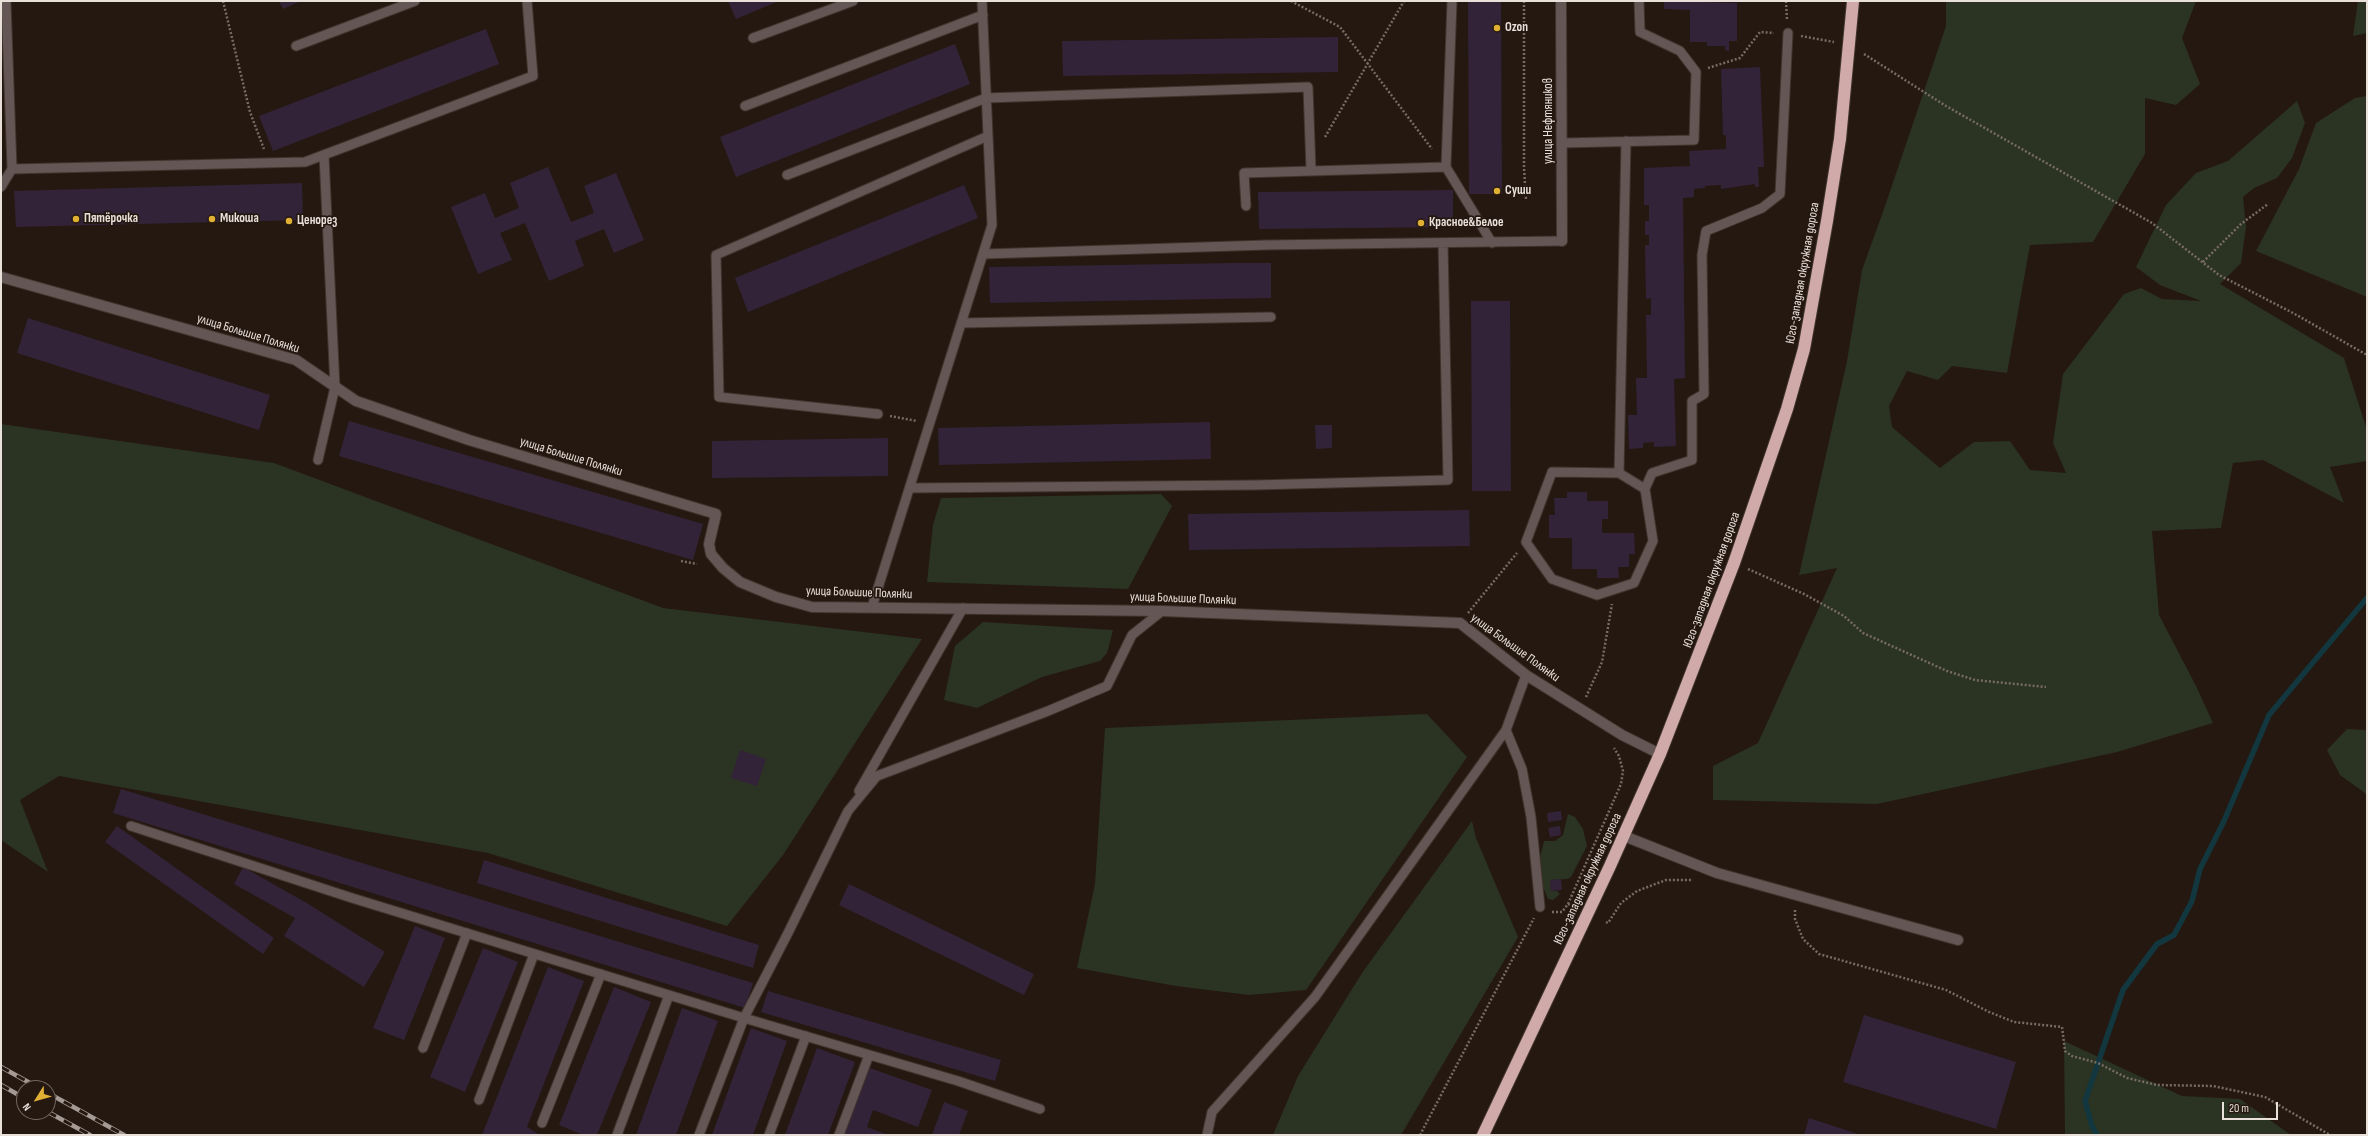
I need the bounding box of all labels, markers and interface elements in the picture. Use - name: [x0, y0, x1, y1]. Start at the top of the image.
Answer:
- place label: Ozon: [1505, 20, 1528, 36]
- marker: Ozon: [1492, 23, 1502, 33]
- street label: улица Нефтяников: [1541, 78, 1557, 164]
- place label: Суши: [1505, 183, 1531, 199]
- marker: Суши: [1492, 186, 1502, 196]
- street label: Юго-западная окружная дорога: [1783, 201, 1823, 345]
- place label: Пятёрочка: [84, 211, 138, 227]
- place label: Микоша: [220, 211, 259, 227]
- place label: Ценорез: [297, 213, 337, 229]
- marker: Пятёрочка: [71, 214, 81, 224]
- marker: Микоша: [207, 214, 217, 224]
- place label: Красное&Белое: [1429, 215, 1503, 231]
- marker: Ценорез: [284, 216, 294, 226]
- marker: Красное&Белое: [1416, 218, 1426, 228]
- street label: улица Большие Полянки: [195, 311, 301, 357]
- street label: улица Большие Полянки: [518, 434, 624, 480]
- street label: Юго-западная окружная дорога: [1680, 510, 1744, 650]
- street label: улица Большие Полянки: [806, 583, 912, 603]
- street label: улица Большие Полянки: [1130, 589, 1236, 609]
- street label: улица Большие Полянки: [1467, 610, 1563, 686]
- street label: Юго-западная окружная дорога: [1551, 811, 1625, 947]
- north arrow: [16, 1080, 56, 1120]
- scale bar: [2224, 1094, 2280, 1120]
- text: N: [20, 1101, 34, 1113]
- text: 20 m: [2229, 1101, 2249, 1116]

